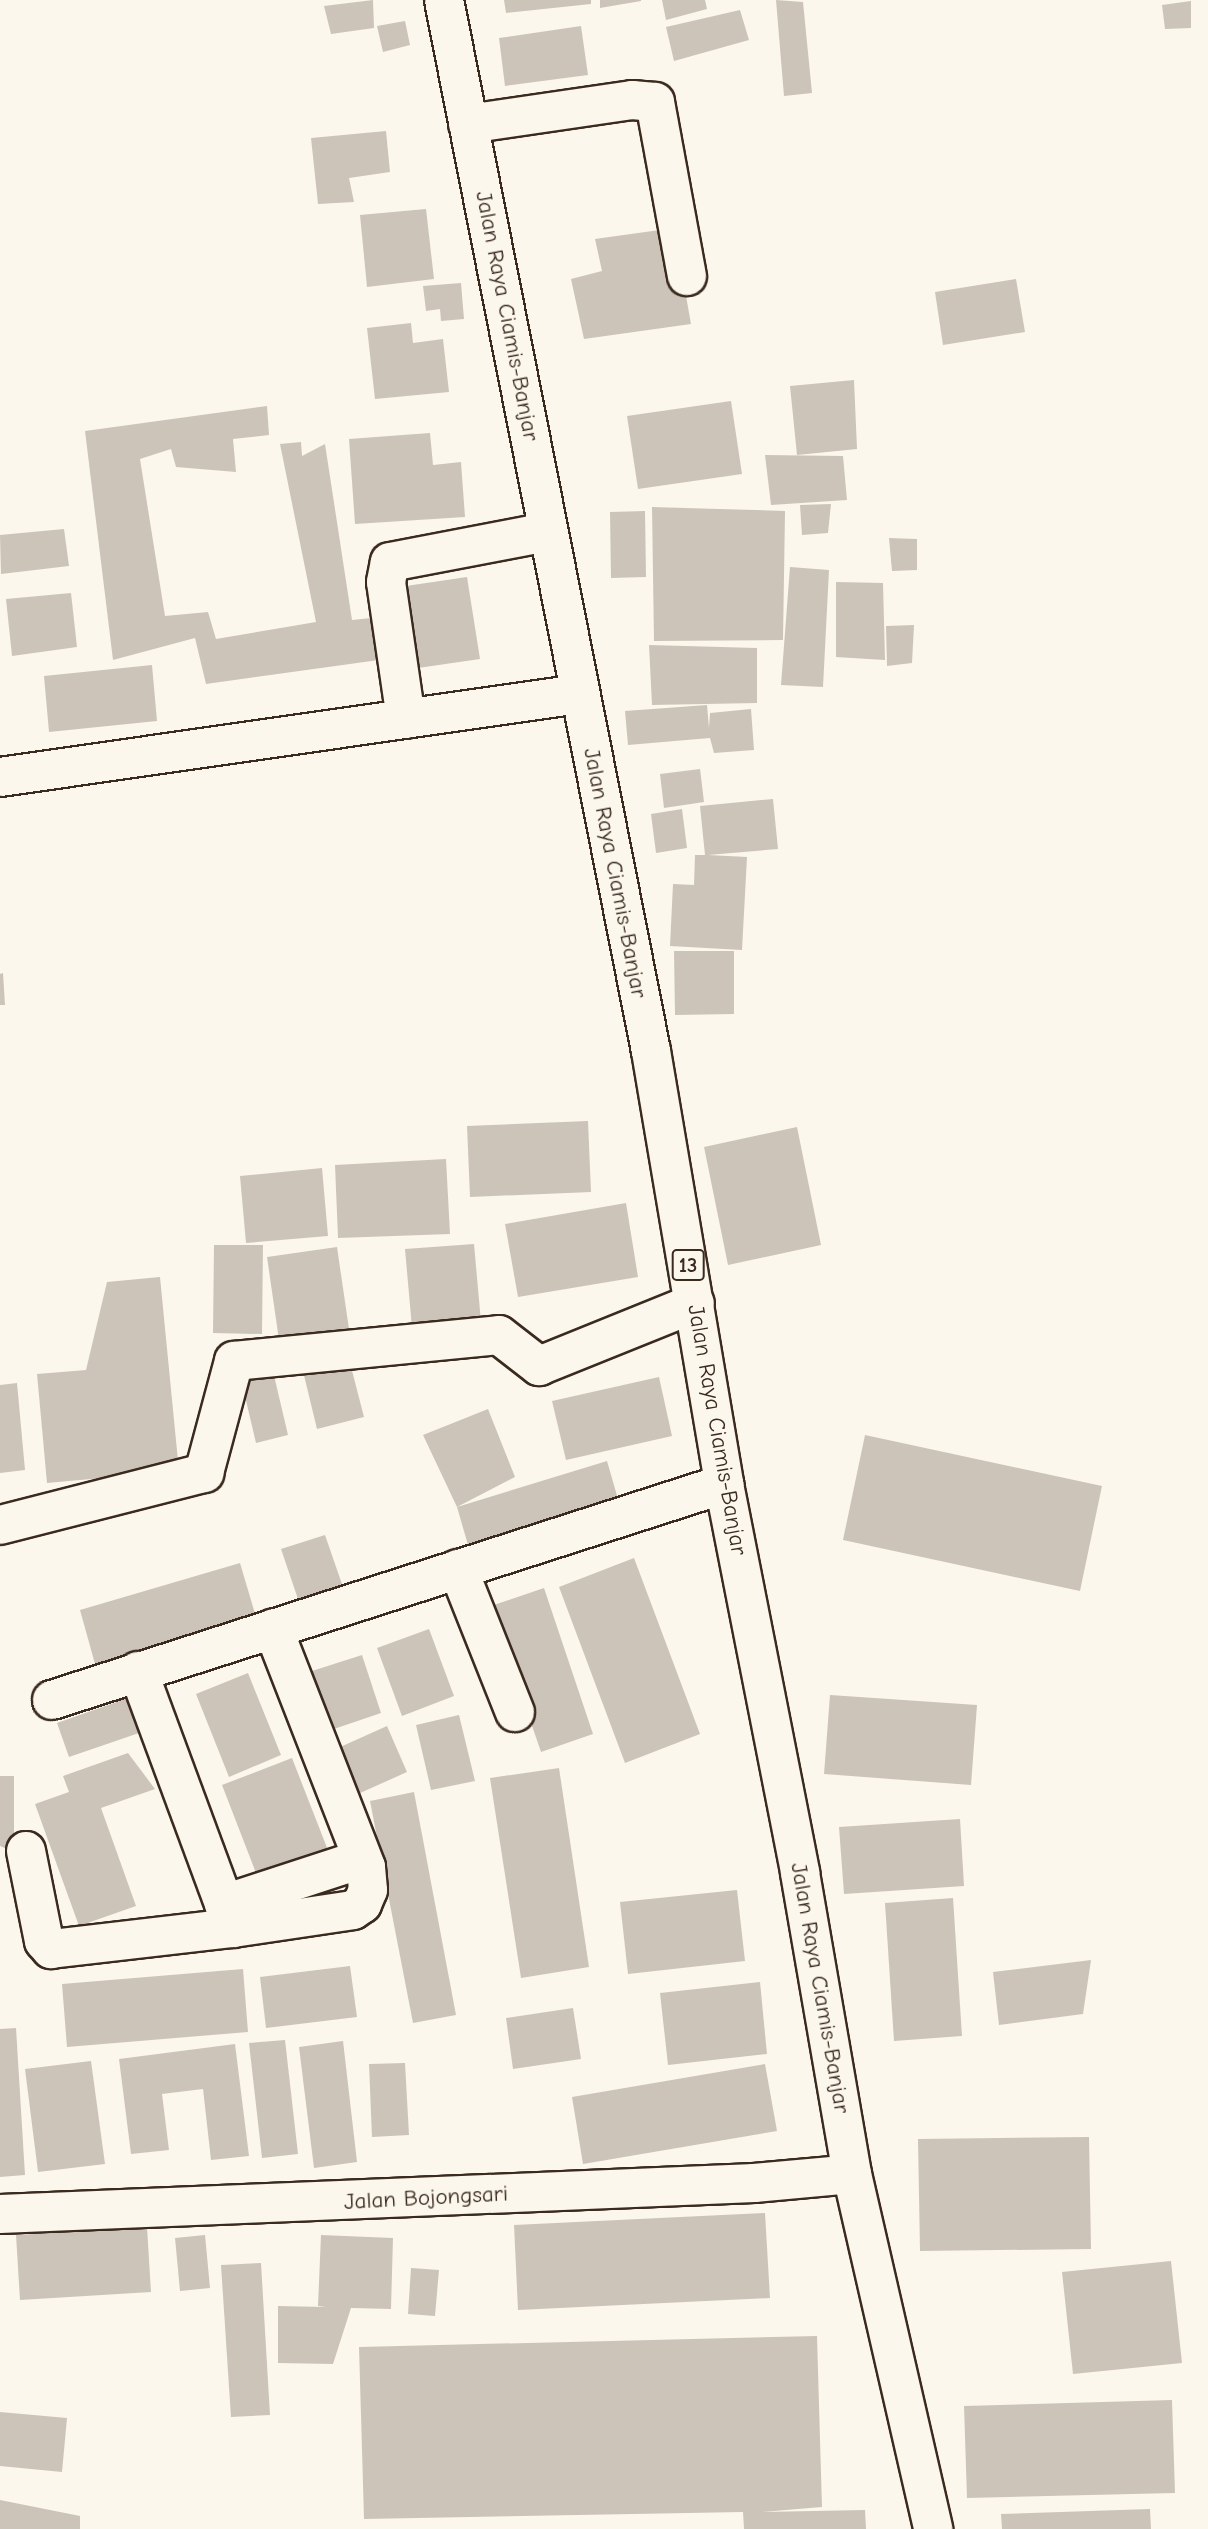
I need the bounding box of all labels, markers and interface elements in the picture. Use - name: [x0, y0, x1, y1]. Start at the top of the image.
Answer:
- street label: Jalan Raya Ciamis-Banjar: [469, 189, 545, 443]
- street label: Jalan Raya Ciamis-Banjar: [577, 746, 653, 1000]
- road number: 13: [670, 1248, 706, 1282]
- street label: Jalan Raya Ciamis-Banjar: [681, 1303, 753, 1557]
- street label: Jalan Raya Ciamis-Banjar: [784, 1861, 856, 2115]
- street label: Jalan Bojongsari: [343, 2180, 509, 2216]

